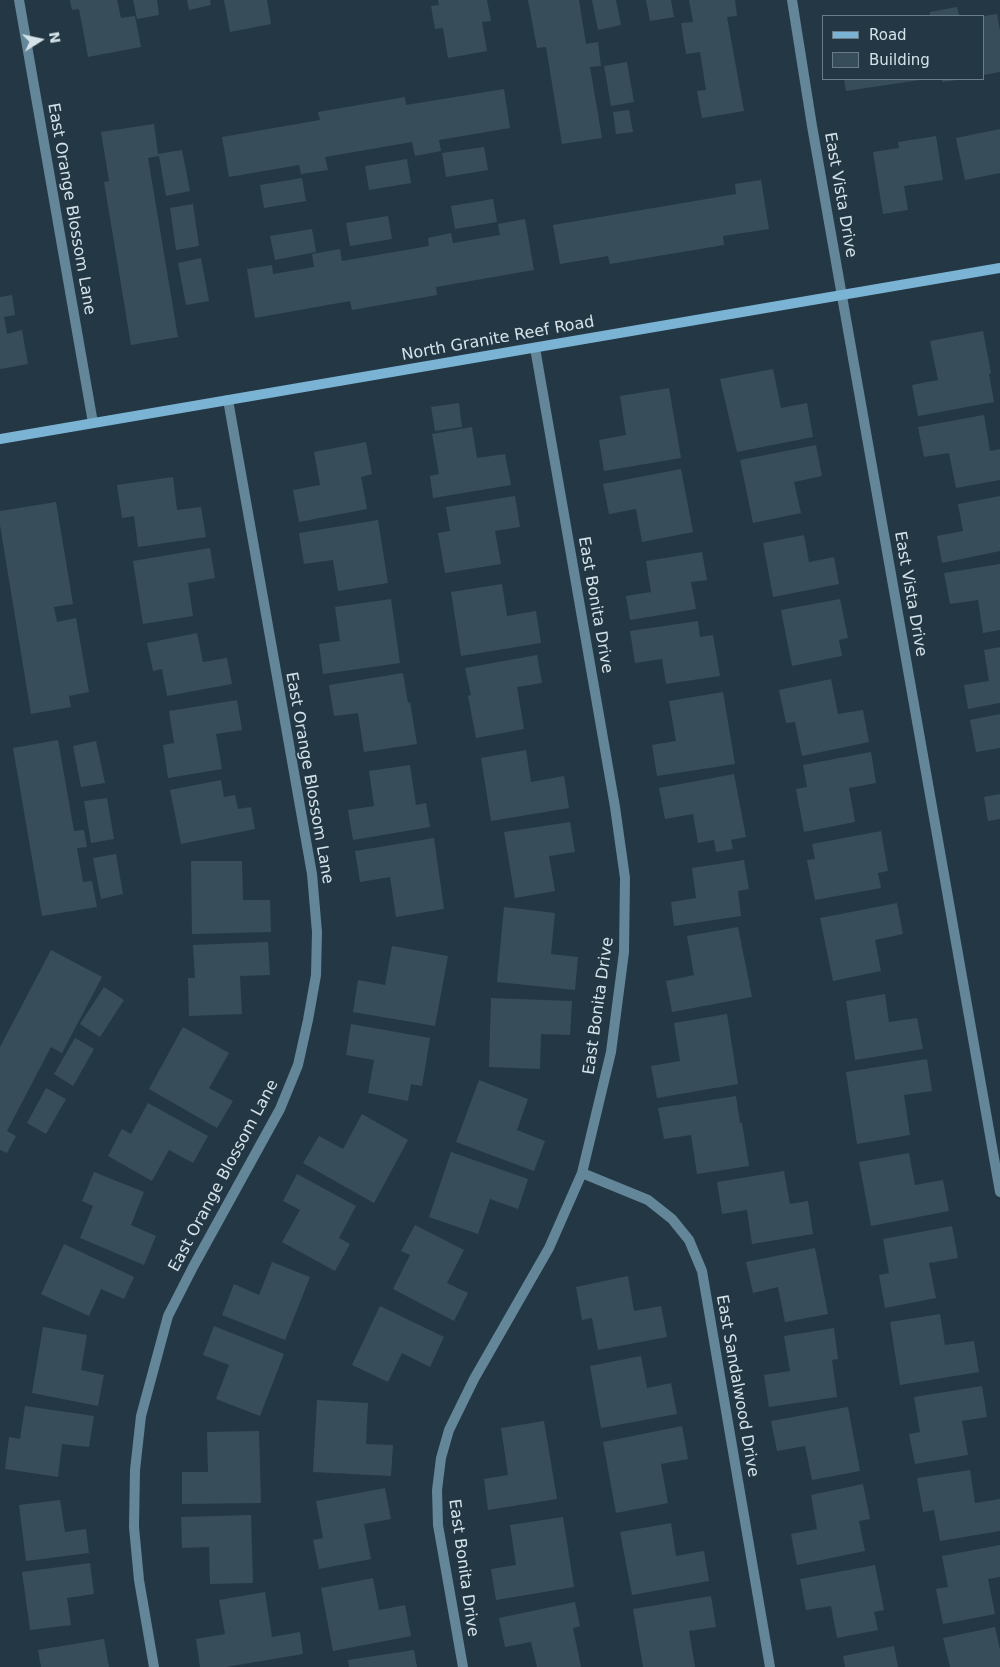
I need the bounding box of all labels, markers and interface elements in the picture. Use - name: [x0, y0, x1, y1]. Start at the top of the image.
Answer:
- north arrow: [15, 15, 65, 65]
- legend: [822, 15, 985, 80]
- text: Road: [869, 26, 907, 44]
- text: N: [46, 30, 64, 45]
- text: Building: [869, 51, 930, 69]
- street label: East Orange Blossom Lane: [43, 102, 99, 316]
- street label: East Vista Drive: [820, 131, 860, 259]
- street label: North Granite Reef Road: [400, 313, 596, 365]
- street label: East Vista Drive: [890, 530, 930, 658]
- street label: East Bonita Drive: [573, 535, 617, 675]
- street label: East Orange Blossom Lane: [281, 671, 337, 885]
- street label: East Bonita Drive: [580, 936, 618, 1076]
- street label: East Orange Blossom Lane: [165, 1077, 283, 1275]
- street label: East Sandalwood Drive: [712, 1293, 762, 1479]
- street label: East Bonita Drive: [444, 1498, 482, 1638]

